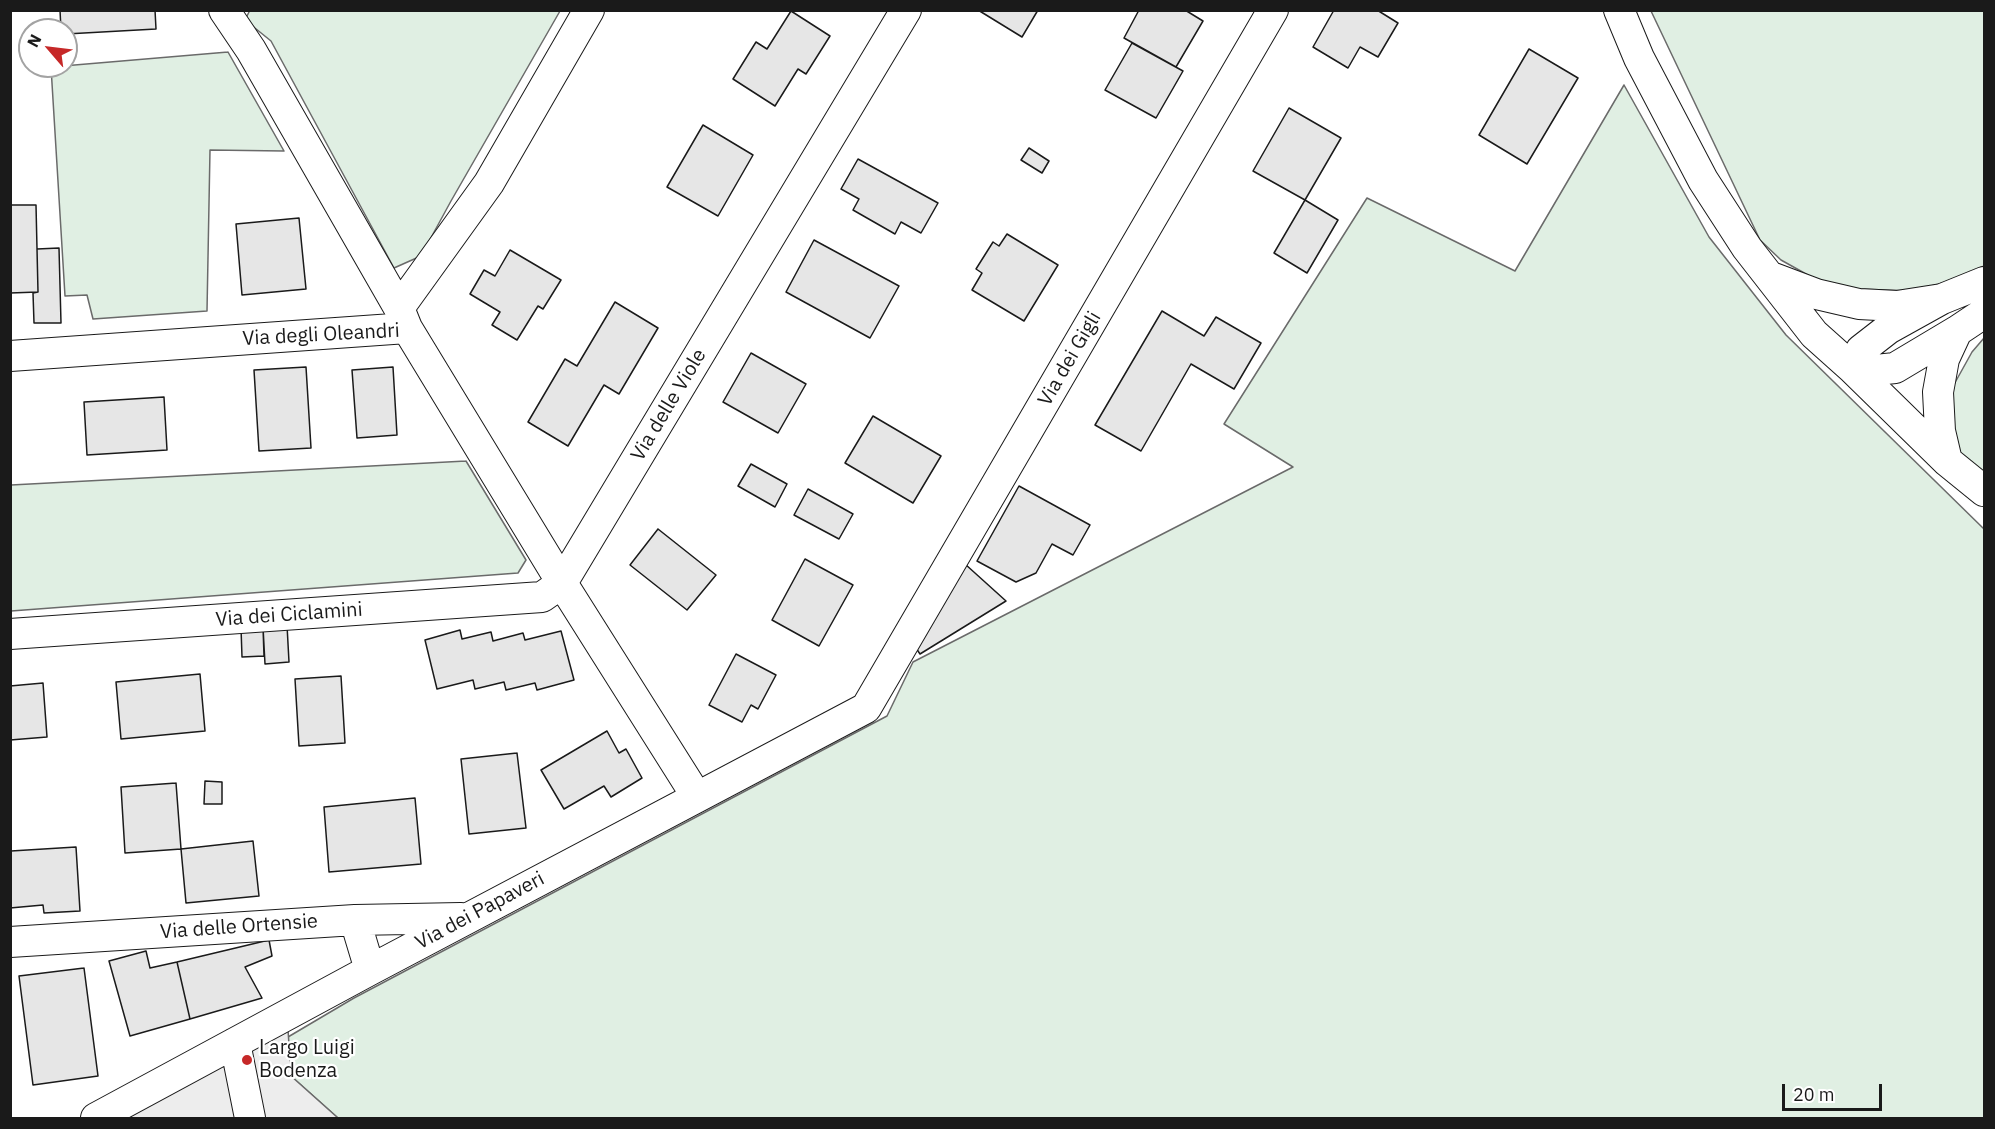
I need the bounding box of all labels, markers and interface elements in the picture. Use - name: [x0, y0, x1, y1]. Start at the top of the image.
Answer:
- north arrow: [18, 18, 78, 78]
- text: N: [22, 31, 45, 50]
- street label: Via dei Gigli: [1033, 308, 1107, 410]
- street label: Via degli Oleandri: [242, 319, 400, 351]
- street label: Via delle Viole: [626, 345, 712, 465]
- street label: Via dei Ciclamini: [215, 598, 363, 632]
- street label: Via dei Papaveri: [411, 867, 549, 955]
- street label: Via delle Ortensie: [159, 910, 319, 944]
- place label: Largo Luigi Bodenza: [259, 1036, 355, 1083]
- marker: Largo Luigi Bodenza: [240, 1053, 254, 1067]
- scale bar: [1785, 1072, 1886, 1110]
- text: 20 m: [1793, 1083, 1835, 1106]

